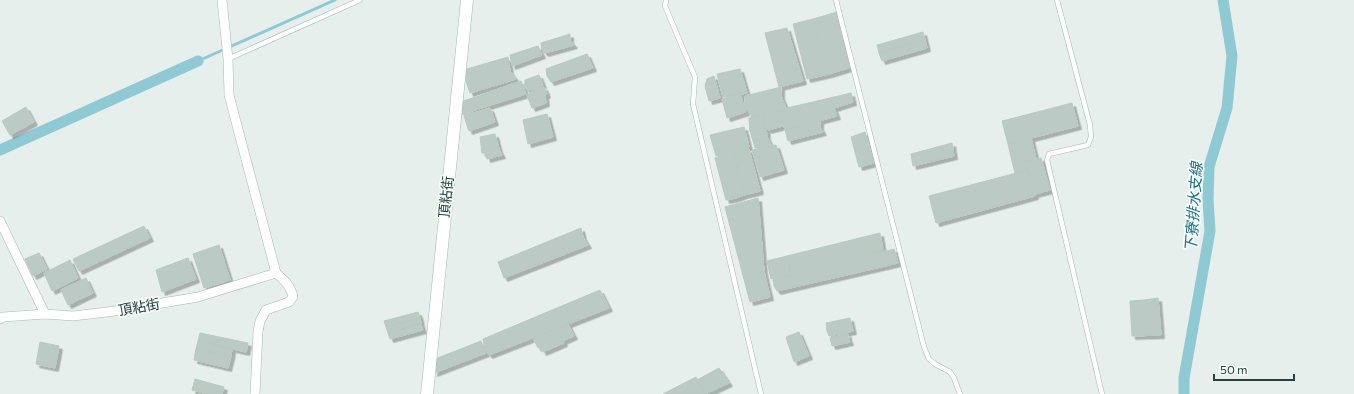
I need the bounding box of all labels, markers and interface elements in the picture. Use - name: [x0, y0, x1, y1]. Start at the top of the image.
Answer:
- water label: 下寮排水支線: [1181, 159, 1205, 252]
- street label: 頂粘街: [435, 175, 456, 219]
- street label: 頂粘街: [117, 294, 161, 319]
- scale bar: [1214, 356, 1294, 382]
- text: 50 m: [1220, 362, 1248, 376]

